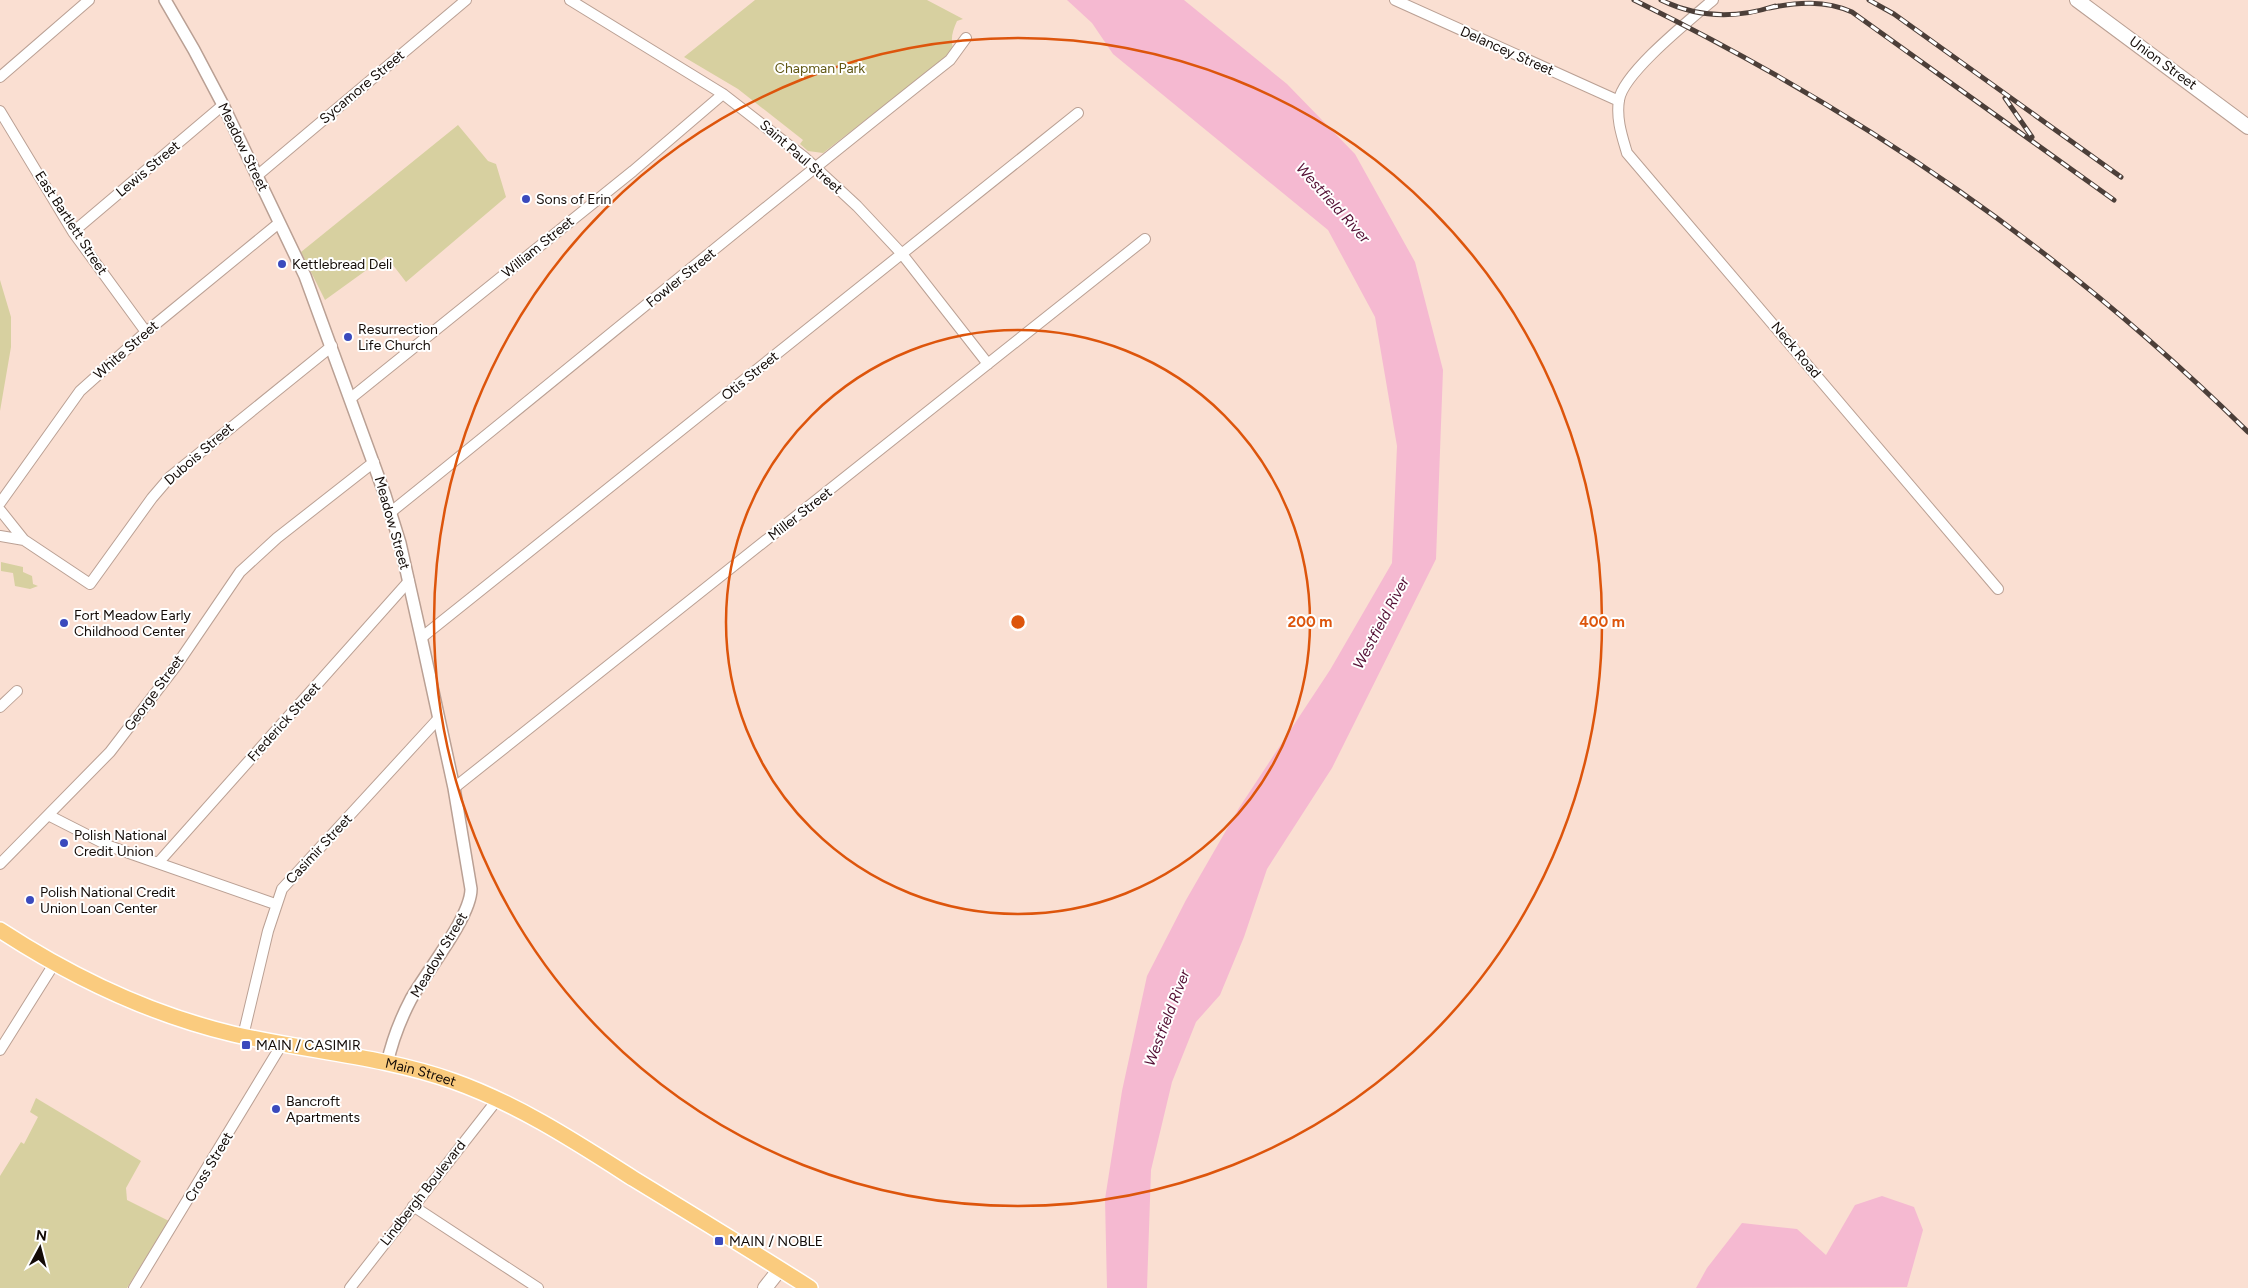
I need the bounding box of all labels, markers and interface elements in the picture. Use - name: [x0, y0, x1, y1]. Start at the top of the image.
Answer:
- street label: Delancey Street: [1458, 23, 1556, 79]
- street label: Union Street: [2126, 33, 2200, 93]
- street label: Sycamore Street: [316, 47, 408, 127]
- park label: Chapman Park: [775, 60, 865, 77]
- street label: Meadow Street: [214, 100, 272, 194]
- street label: Saint Paul Street: [756, 116, 846, 198]
- street label: Lewis Street: [113, 137, 183, 201]
- water label: Westfield River: [1292, 159, 1374, 247]
- street label: East Bartlett Street: [31, 168, 111, 278]
- place label: Sons of Erin: [536, 191, 612, 208]
- marker: Sons of Erin: [520, 193, 532, 205]
- street label: William Street: [499, 213, 577, 281]
- street label: Fowler Street: [643, 245, 719, 311]
- place label: Kettlebread Deli: [292, 256, 392, 273]
- marker: Kettlebread Deli: [276, 258, 288, 270]
- street label: White Street: [90, 317, 162, 383]
- street label: Neck Road: [1767, 318, 1825, 382]
- place label: Resurrection Life Church: [358, 321, 438, 354]
- marker: Resurrection Life Church: [342, 331, 354, 343]
- street label: Otis Street: [718, 348, 782, 404]
- street label: Dubois Street: [161, 419, 237, 489]
- street label: Meadow Street: [371, 474, 413, 572]
- street label: Miller Street: [765, 484, 835, 544]
- water label: Westfield River: [1349, 573, 1413, 672]
- place label: Fort Meadow Early Childhood Center: [74, 607, 192, 640]
- centre of rings: [1009, 613, 1027, 631]
- text: 200 m: [1288, 613, 1332, 631]
- text: 400 m: [1579, 613, 1625, 631]
- marker: Fort Meadow Early Childhood Center: [58, 617, 70, 629]
- street label: George Street: [121, 652, 187, 734]
- street label: Frederick Street: [244, 679, 324, 765]
- street label: Casimir Street: [282, 810, 356, 888]
- place label: Polish National Credit Union: [74, 827, 167, 860]
- marker: Polish National Credit Union: [58, 837, 70, 849]
- place label: Polish National Credit Union Loan Center: [40, 884, 176, 917]
- marker: Polish National Credit Union Loan Center: [24, 894, 36, 906]
- street label: Meadow Street: [407, 909, 471, 1001]
- water label: Westfield River: [1140, 966, 1194, 1069]
- place label: MAIN / CASIMIR: [256, 1037, 361, 1054]
- marker: MAIN / CASIMIR: [240, 1039, 252, 1051]
- street label: Main Street: [384, 1054, 458, 1090]
- place label: Bancroft Apartments: [286, 1093, 360, 1126]
- marker: Bancroft Apartments: [270, 1103, 282, 1115]
- street label: Cross Street: [181, 1129, 237, 1205]
- street label: Lindbergh Boulevard: [377, 1137, 469, 1249]
- north arrow: [15, 1223, 65, 1273]
- text: N: [35, 1226, 48, 1245]
- place label: MAIN / NOBLE: [729, 1233, 823, 1250]
- marker: MAIN / NOBLE: [713, 1235, 725, 1247]

